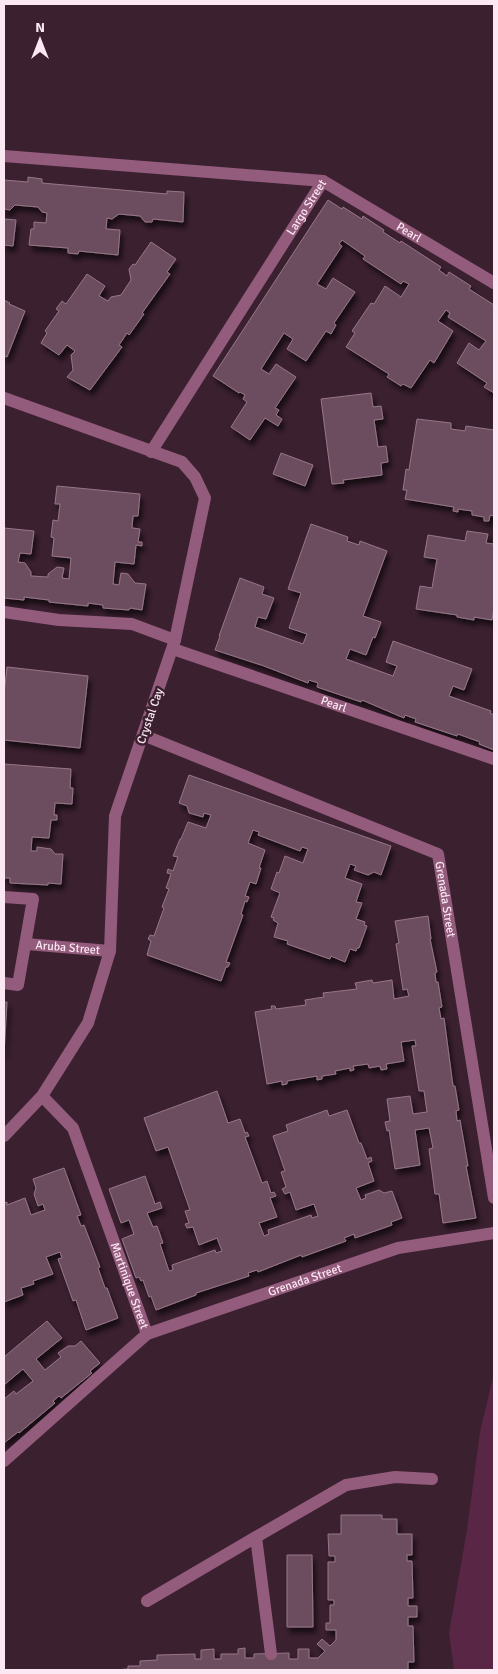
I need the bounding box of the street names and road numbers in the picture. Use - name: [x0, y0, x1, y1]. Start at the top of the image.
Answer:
- street label: Largo Street: [284, 177, 330, 238]
- street label: Pearl: [393, 219, 424, 246]
- street label: Crystal Cay: [134, 686, 167, 746]
- street label: Pearl: [319, 693, 349, 716]
- street label: Grenada Street: [431, 860, 458, 939]
- street label: Aruba Street: [35, 938, 101, 958]
- street label: Martinique Street: [107, 1241, 152, 1331]
- street label: Grenada Street: [266, 1261, 344, 1300]

